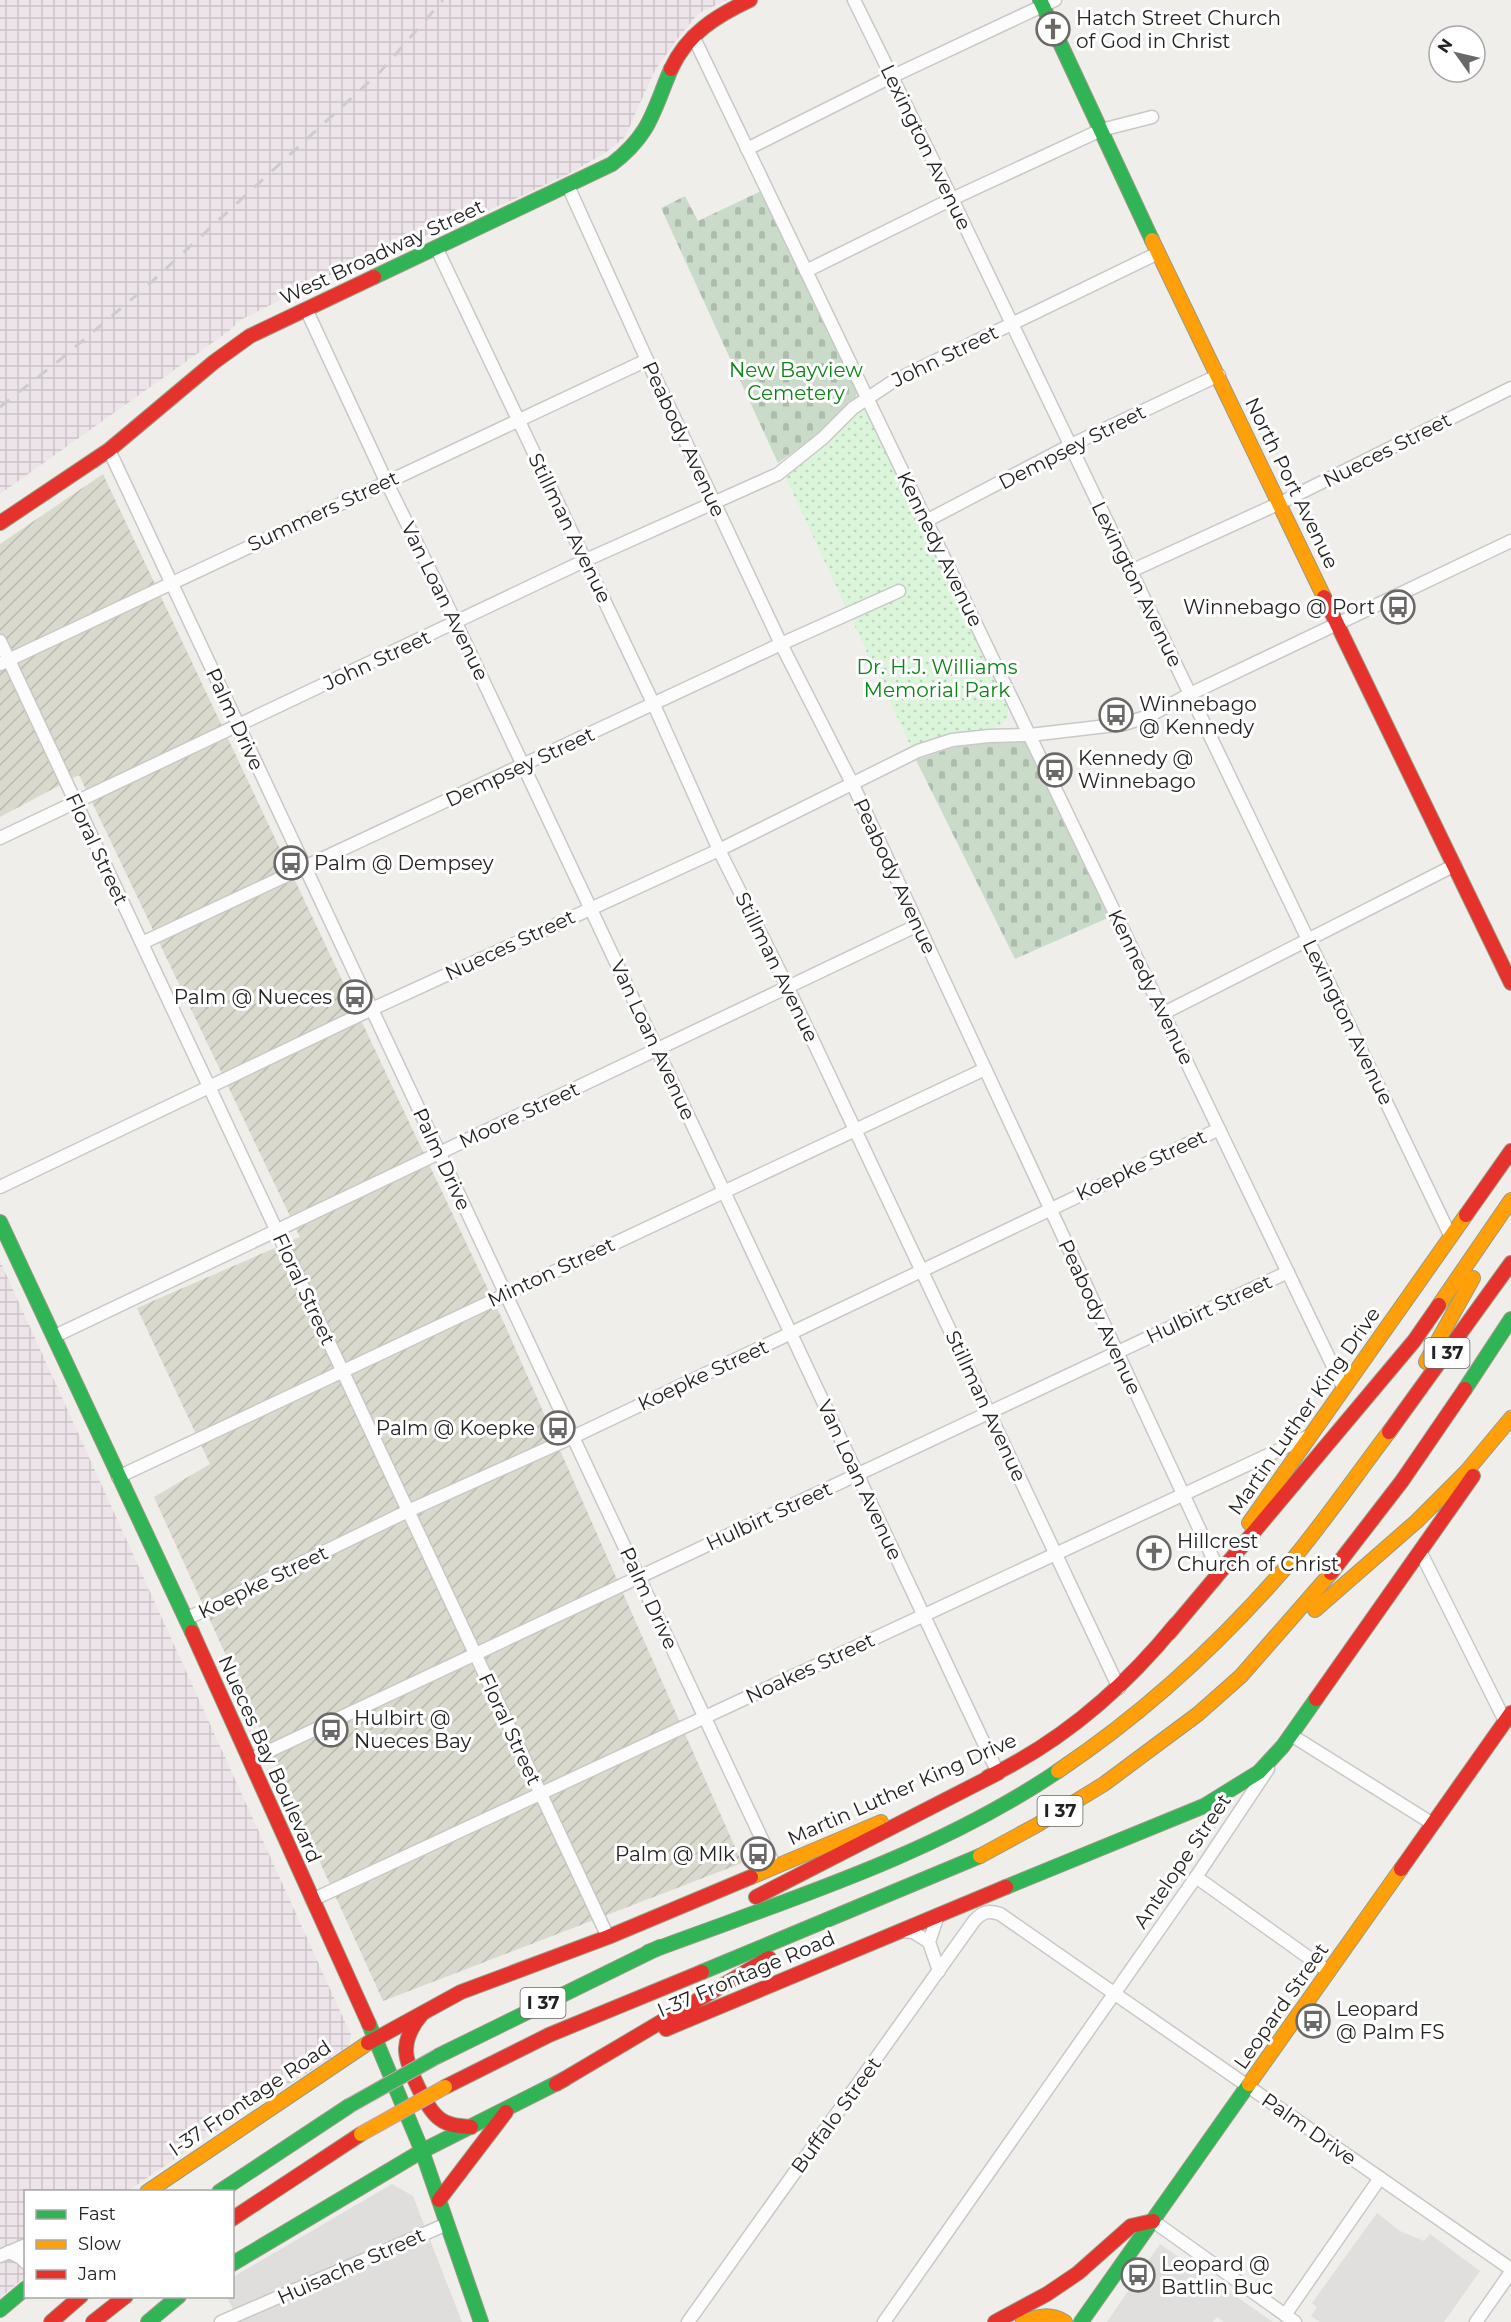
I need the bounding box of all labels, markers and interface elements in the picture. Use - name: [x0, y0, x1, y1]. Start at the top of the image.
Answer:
- place label: Hatch Street Church of God in Christ: [1076, 6, 1281, 53]
- church icon: Hatch Street Church of God in Christ: [1035, 11, 1071, 47]
- north arrow: [1427, 24, 1487, 84]
- text: N: [1433, 35, 1456, 57]
- street label: Lexington Avenue: [875, 60, 977, 234]
- street label: West Broadway Street: [276, 194, 488, 310]
- street label: John Street: [887, 320, 1002, 392]
- street label: Peabody Avenue: [637, 357, 731, 521]
- park label: New Bayview Cemetery: [729, 358, 863, 405]
- street label: North Port Avenue: [1240, 393, 1344, 573]
- street label: Dempsey Street: [995, 400, 1149, 494]
- street label: Nueces Street: [1319, 407, 1455, 493]
- street label: Stillman Avenue: [523, 449, 617, 607]
- street label: Summers Street: [244, 466, 402, 556]
- street label: Kennedy Avenue: [892, 467, 988, 631]
- street label: Lexington Avenue: [1086, 497, 1188, 671]
- street label: Van Loan Avenue: [396, 518, 494, 684]
- bus stop icon: Winnebago @ Port: [1380, 589, 1416, 625]
- place label: Winnebago @ Port: [1183, 595, 1375, 619]
- street label: John Street: [319, 625, 434, 696]
- park label: Dr. H.J. Williams Memorial Park: [857, 655, 1018, 702]
- street label: Palm Drive: [201, 664, 269, 774]
- place label: Winnebago @ Kennedy: [1139, 692, 1257, 739]
- bus stop icon: Winnebago @ Kennedy: [1098, 697, 1134, 733]
- street label: Dempsey Street: [442, 722, 598, 812]
- place label: Kennedy @ Winnebago: [1078, 746, 1196, 793]
- bus stop icon: Kennedy @ Winnebago: [1037, 752, 1073, 788]
- street label: Floral Street: [61, 789, 133, 909]
- street label: Peabody Avenue: [848, 794, 942, 958]
- bus stop icon: Palm @ Dempsey: [273, 845, 309, 881]
- place label: Palm @ Dempsey: [314, 851, 494, 875]
- street label: Stillman Avenue: [730, 888, 824, 1046]
- street label: Nueces Street: [441, 904, 579, 986]
- street label: Kennedy Avenue: [1103, 905, 1199, 1069]
- street label: Lexington Avenue: [1297, 935, 1399, 1109]
- street label: Van Loan Avenue: [605, 956, 701, 1124]
- bus stop icon: Palm @ Nueces: [337, 979, 373, 1015]
- place label: Palm @ Nueces: [174, 985, 332, 1009]
- street label: Moore Street: [455, 1077, 583, 1153]
- street label: Palm Drive: [408, 1104, 476, 1214]
- street label: Koepke Street: [1072, 1124, 1210, 1206]
- street label: Floral Street: [268, 1229, 340, 1349]
- street label: Minton Street: [484, 1232, 618, 1312]
- street label: Peabody Avenue: [1053, 1235, 1147, 1399]
- street label: Hulbirt Street: [1142, 1269, 1276, 1349]
- street label: Martin Luther King Drive: [1223, 1303, 1385, 1519]
- street label: Stillman Avenue: [941, 1327, 1031, 1485]
- street label: Koepke Street: [634, 1334, 772, 1416]
- road number: I 37: [1424, 1338, 1470, 1368]
- street label: Van Loan Avenue: [812, 1396, 908, 1564]
- bus stop icon: Palm @ Koepke: [540, 1410, 576, 1446]
- place label: Palm @ Koepke: [376, 1416, 535, 1440]
- street label: Hulbirt Street: [702, 1476, 836, 1556]
- place label: Hillcrest Church of Christ: [1177, 1529, 1339, 1576]
- church icon: Hillcrest Church of Christ: [1136, 1535, 1172, 1571]
- street label: Koepke Street: [194, 1540, 332, 1624]
- street label: Palm Drive: [615, 1543, 683, 1653]
- street label: Noakes Street: [742, 1628, 878, 1708]
- street label: Nueces Bay Boulevard: [213, 1652, 327, 1866]
- street label: Floral Street: [474, 1669, 546, 1789]
- place label: Hulbirt @ Nueces Bay: [354, 1706, 471, 1753]
- bus stop icon: Hulbirt @ Nueces Bay: [313, 1712, 349, 1748]
- street label: Martin Luther King Drive: [784, 1728, 1020, 1850]
- street label: Antelope Street: [1128, 1789, 1236, 1933]
- road number: I 37: [1038, 1796, 1082, 1826]
- bus stop icon: Palm @ Mlk: [740, 1836, 776, 1872]
- place label: Palm @ Mlk: [615, 1842, 735, 1866]
- street label: I-37 Frontage Road: [654, 1926, 838, 2022]
- street label: Leopard Street: [1229, 1938, 1333, 2074]
- road number: I 37: [520, 1988, 566, 2018]
- place label: Leopard @ Palm FS: [1336, 1997, 1445, 2044]
- bus stop icon: Leopard @ Palm FS: [1295, 2003, 1331, 2039]
- street label: I-37 Frontage Road: [164, 2035, 336, 2161]
- street label: Buffalo Street: [786, 2052, 886, 2178]
- street label: Palm Drive: [1257, 2088, 1361, 2170]
- legend: [24, 2190, 234, 2298]
- text: Fast: [78, 2203, 116, 2225]
- street label: Huisache Street: [273, 2223, 429, 2309]
- text: Slow: [78, 2233, 121, 2255]
- place label: Leopard @ Battlin Buc: [1161, 2252, 1273, 2299]
- bus stop icon: Leopard @ Battlin Buc: [1120, 2257, 1156, 2293]
- text: Jam: [77, 2263, 117, 2285]

